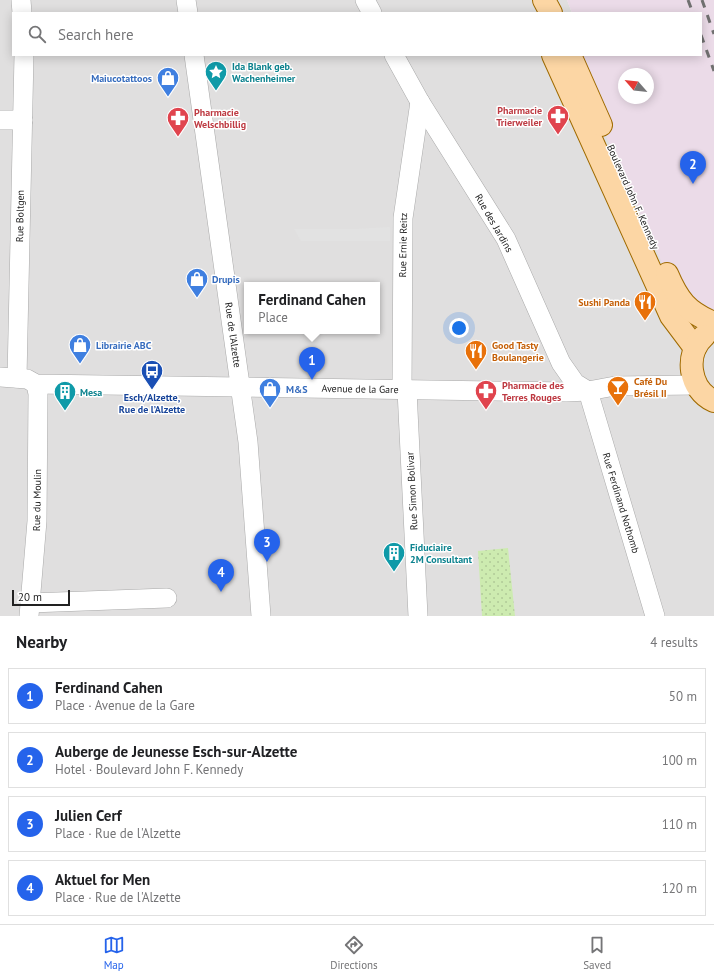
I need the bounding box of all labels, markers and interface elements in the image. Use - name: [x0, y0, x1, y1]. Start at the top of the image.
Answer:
- search box: [12, 12, 702, 56]
- icon: search: [26, 23, 48, 45]
- text: Search here: [58, 25, 134, 44]
- place icon: Ida Blank geb. Wachenheimer: [203, 59, 229, 92]
- place label: Ida Blank geb. Wachenheimer: [232, 60, 296, 85]
- shop icon: Maiucotattoos: [155, 65, 181, 98]
- north arrow: [618, 68, 654, 104]
- place label: Maiucotattoos: [91, 72, 152, 85]
- pharmacy icon: Pharmacie Trierweiler: [545, 103, 571, 136]
- place label: Pharmacie Trierweiler: [496, 104, 542, 129]
- pharmacy icon: Pharmacie Welschbillig: [165, 105, 191, 138]
- place label: Pharmacie Welschbillig: [194, 106, 246, 131]
- street label: Boulevard John F. Kennedy: [604, 143, 662, 252]
- pin: 2: [680, 151, 706, 184]
- street label: Rue Boltgen: [13, 190, 27, 242]
- street label: Rue des Jardins: [472, 191, 516, 255]
- street label: Rue Ernie Reitz: [396, 213, 410, 277]
- shop icon: Drupis: [184, 266, 210, 299]
- place label: Drupis: [212, 273, 240, 286]
- popup: [244, 282, 380, 334]
- restaurant icon: Sushi Panda: [632, 289, 658, 322]
- text: Ferdinand Cahen: [258, 290, 366, 309]
- place label: Sushi Panda: [578, 296, 630, 309]
- street label: Rue de l'Alzette: [222, 301, 244, 369]
- text: Place: [258, 309, 288, 326]
- your location: [449, 318, 469, 338]
- shop icon: Librairie ABC: [67, 332, 93, 365]
- restaurant icon: Good Tasty Boulangerie: [463, 338, 489, 371]
- place label: Librairie ABC: [96, 339, 152, 352]
- place label: Good Tasty Boulangerie: [492, 339, 544, 364]
- pin: 1: [299, 347, 325, 380]
- bus stop icon: Esch/Alzette, Rue de l’Alzette: [139, 358, 165, 391]
- bar icon: Café Du Brésil II: [605, 374, 631, 407]
- place label: Café Du Brésil II: [634, 375, 667, 400]
- shop icon: M&S: [257, 376, 283, 409]
- pharmacy icon: Pharmacie des Terres Rouges: [473, 378, 499, 411]
- building icon: Mesa: [52, 379, 78, 412]
- place label: Pharmacie des Terres Rouges: [502, 379, 564, 404]
- street label: Avenue de la Gare: [321, 382, 399, 396]
- place label: M&S: [286, 383, 307, 396]
- place label: Mesa: [80, 386, 102, 399]
- place label: Esch/Alzette, Rue de l’Alzette: [119, 391, 185, 416]
- street label: Rue Simon Bolivar: [403, 451, 421, 531]
- street label: Rue Ferdinand Nothomb: [600, 451, 642, 555]
- street label: Rue du Moulin: [30, 469, 44, 531]
- pin: 3: [254, 529, 280, 562]
- building icon: Fiduciaire 2M Consultant: [381, 540, 407, 573]
- place label: Fiduciaire 2M Consultant: [410, 541, 473, 566]
- pin: 4: [208, 559, 234, 592]
- scale bar: [12, 588, 70, 607]
- text: 20 m: [18, 590, 42, 604]
- text: Nearby: [16, 631, 67, 653]
- text: 4 results: [650, 634, 698, 651]
- text: Ferdinand Cahen: [55, 678, 163, 697]
- text: 1: [26, 688, 34, 705]
- text: 50 m: [669, 688, 697, 705]
- text: Place · Avenue de la Gare: [55, 697, 195, 714]
- text: Auberge de Jeunesse Esch-sur-Alzette: [55, 742, 297, 761]
- text: 2: [26, 752, 34, 769]
- text: 100 m: [662, 752, 697, 769]
- text: Hotel · Boulevard John F. Kennedy: [55, 761, 243, 778]
- text: Julien Cerf: [55, 806, 121, 825]
- text: 3: [26, 816, 34, 833]
- text: 110 m: [662, 816, 697, 833]
- text: Place · Rue de l'Alzette: [55, 825, 181, 842]
- text: Aktuel for Men: [55, 870, 150, 889]
- text: 4: [26, 880, 34, 897]
- text: 120 m: [662, 880, 697, 897]
- text: Place · Rue de l'Alzette: [55, 889, 181, 906]
- tab: Map: [103, 934, 125, 972]
- tab: Directions: [330, 934, 378, 972]
- tab: Saved: [583, 934, 611, 972]

